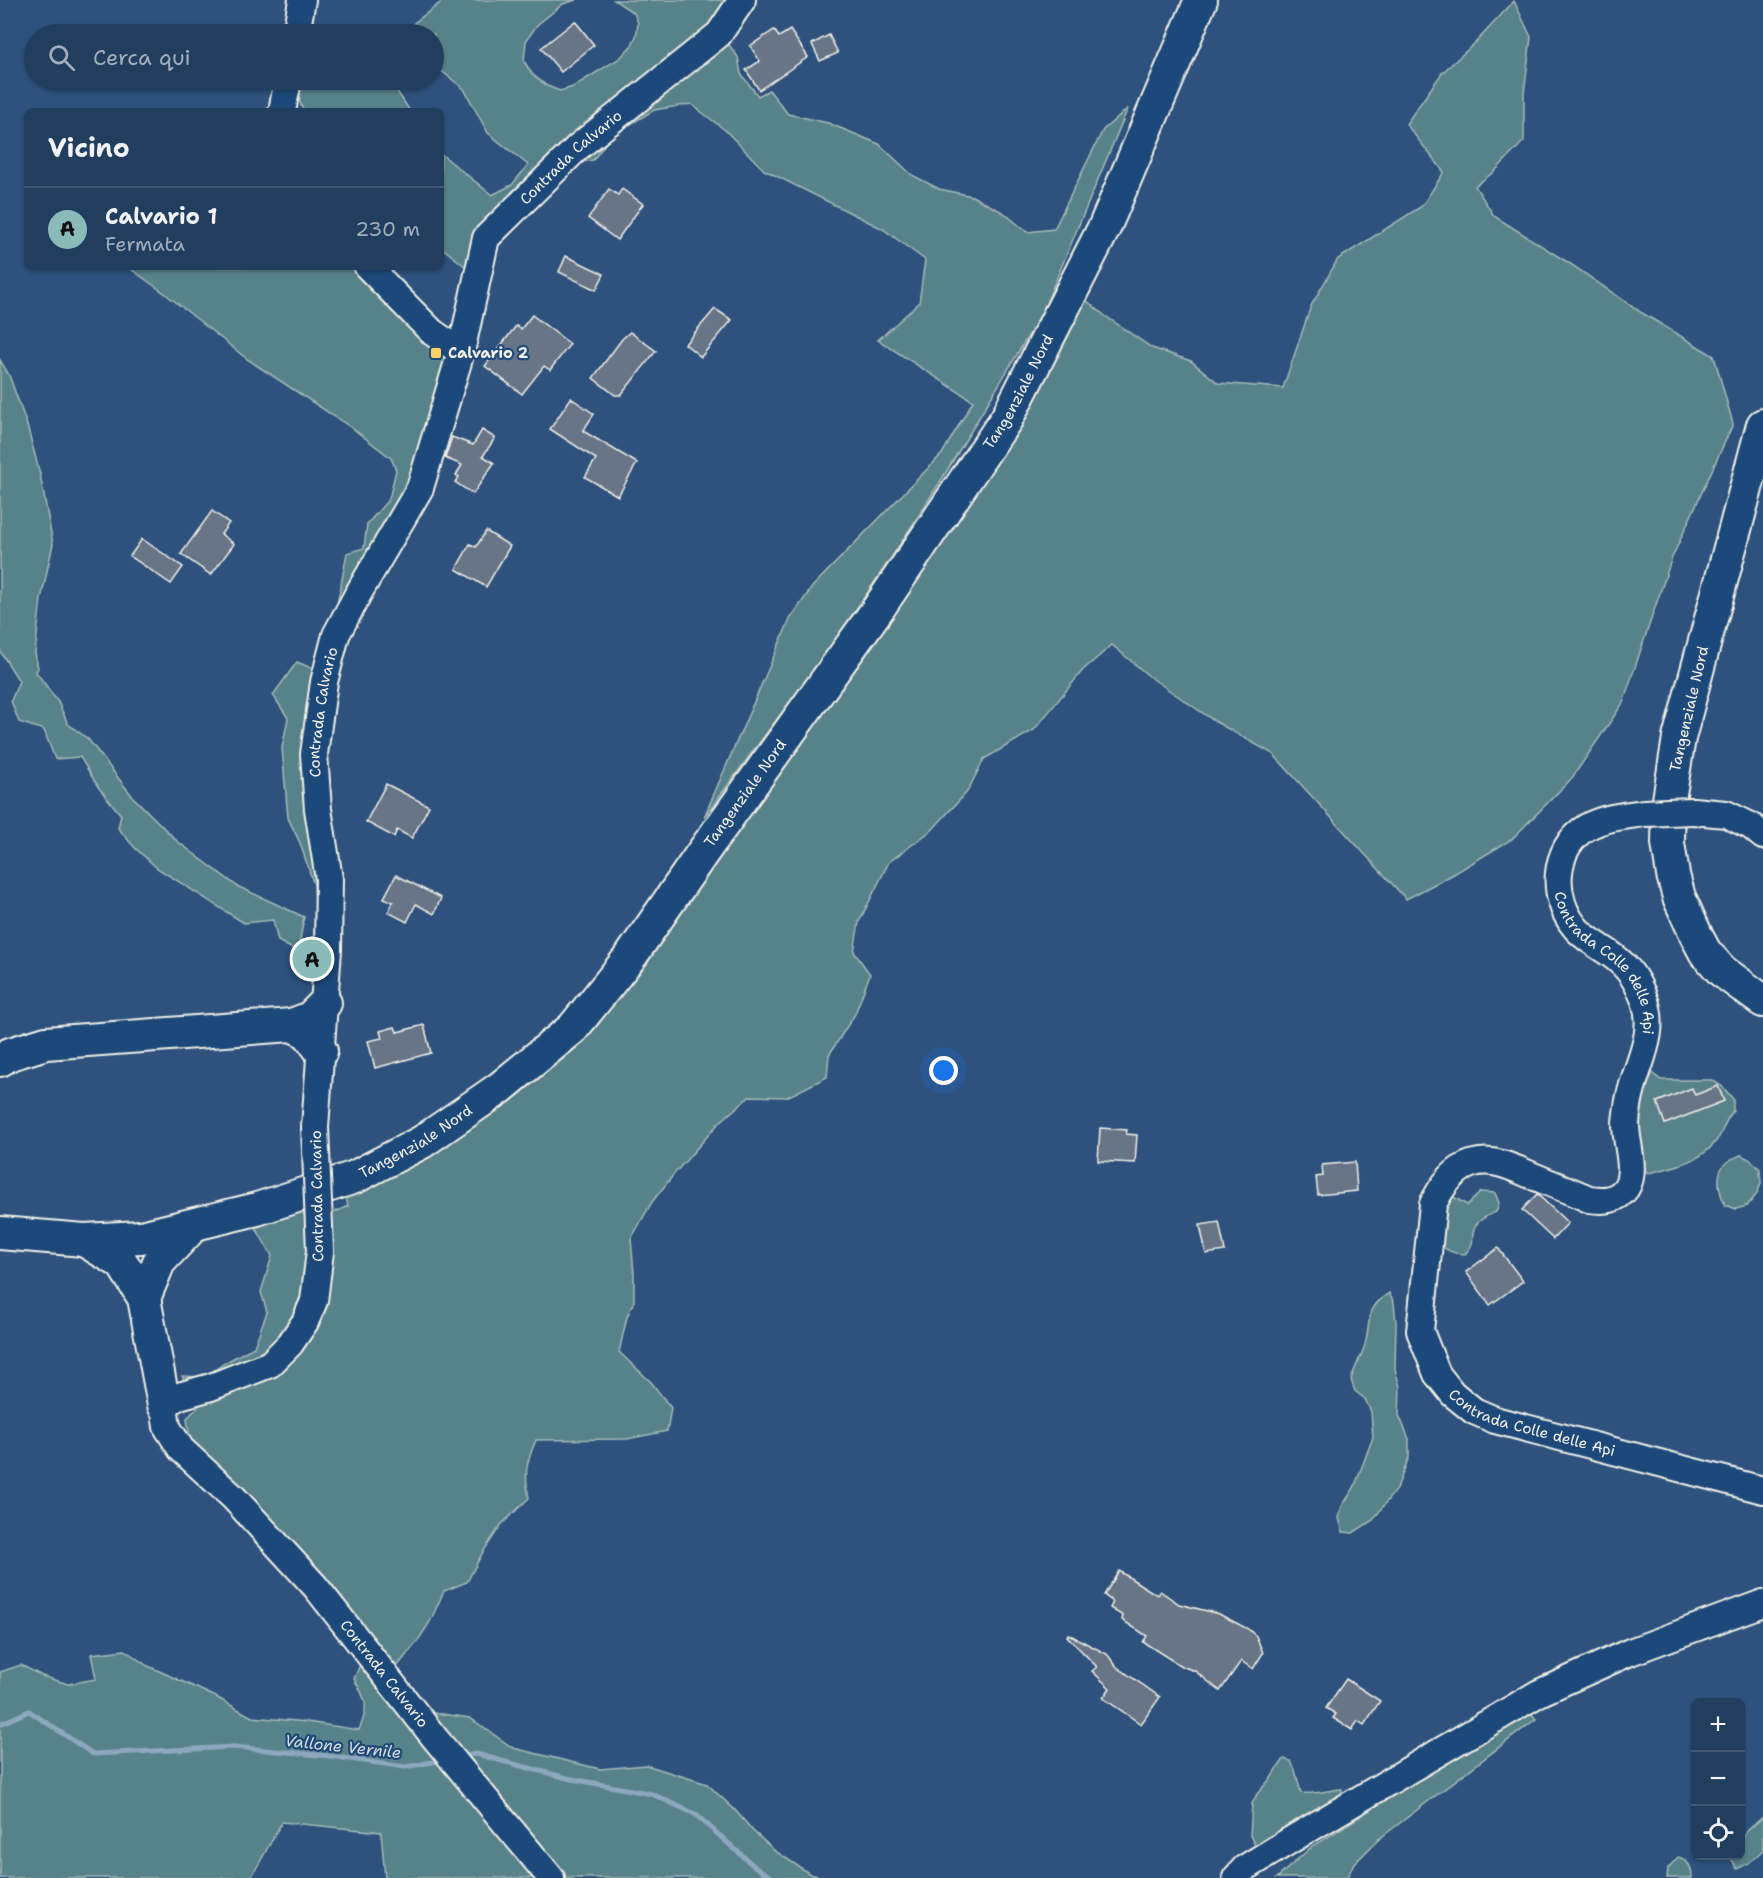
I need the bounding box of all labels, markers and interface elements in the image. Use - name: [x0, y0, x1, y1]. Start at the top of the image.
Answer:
- search box: [24, 24, 444, 90]
- icon: search: [45, 41, 78, 74]
- text: Cerca qui: [93, 43, 191, 72]
- street label: Contrada Calvario: [515, 106, 626, 209]
- text: Vicino: [48, 130, 130, 165]
- text: Calvario 1: [105, 202, 217, 231]
- text: A: [60, 216, 75, 242]
- text: 230 m: [355, 216, 420, 242]
- text: Fermata: [105, 231, 185, 257]
- street label: Tangenziale Nord: [979, 331, 1058, 453]
- place label: Calvario 2: [448, 343, 529, 363]
- marker: Calvario 2: [429, 346, 443, 360]
- street label: Tangenziale Nord: [1665, 644, 1713, 774]
- street label: Contrada Calvario: [304, 645, 343, 778]
- street label: Tangenziale Nord: [700, 735, 791, 851]
- street label: Contrada Colle delle Api: [1550, 890, 1659, 1036]
- pin: A: [292, 936, 332, 982]
- your location: [929, 1056, 958, 1085]
- street label: Tangenziale Nord: [356, 1100, 476, 1183]
- street label: Contrada Calvario: [306, 1130, 328, 1262]
- street label: Contrada Colle delle Api: [1444, 1384, 1617, 1461]
- street label: Contrada Calvario: [336, 1616, 433, 1732]
- map controls: [1691, 1698, 1745, 1860]
- button: +: [1691, 1698, 1745, 1752]
- water label: Vallone Vernile: [284, 1730, 402, 1763]
- button: −: [1691, 1752, 1745, 1806]
- button: locate: [1691, 1806, 1745, 1860]

